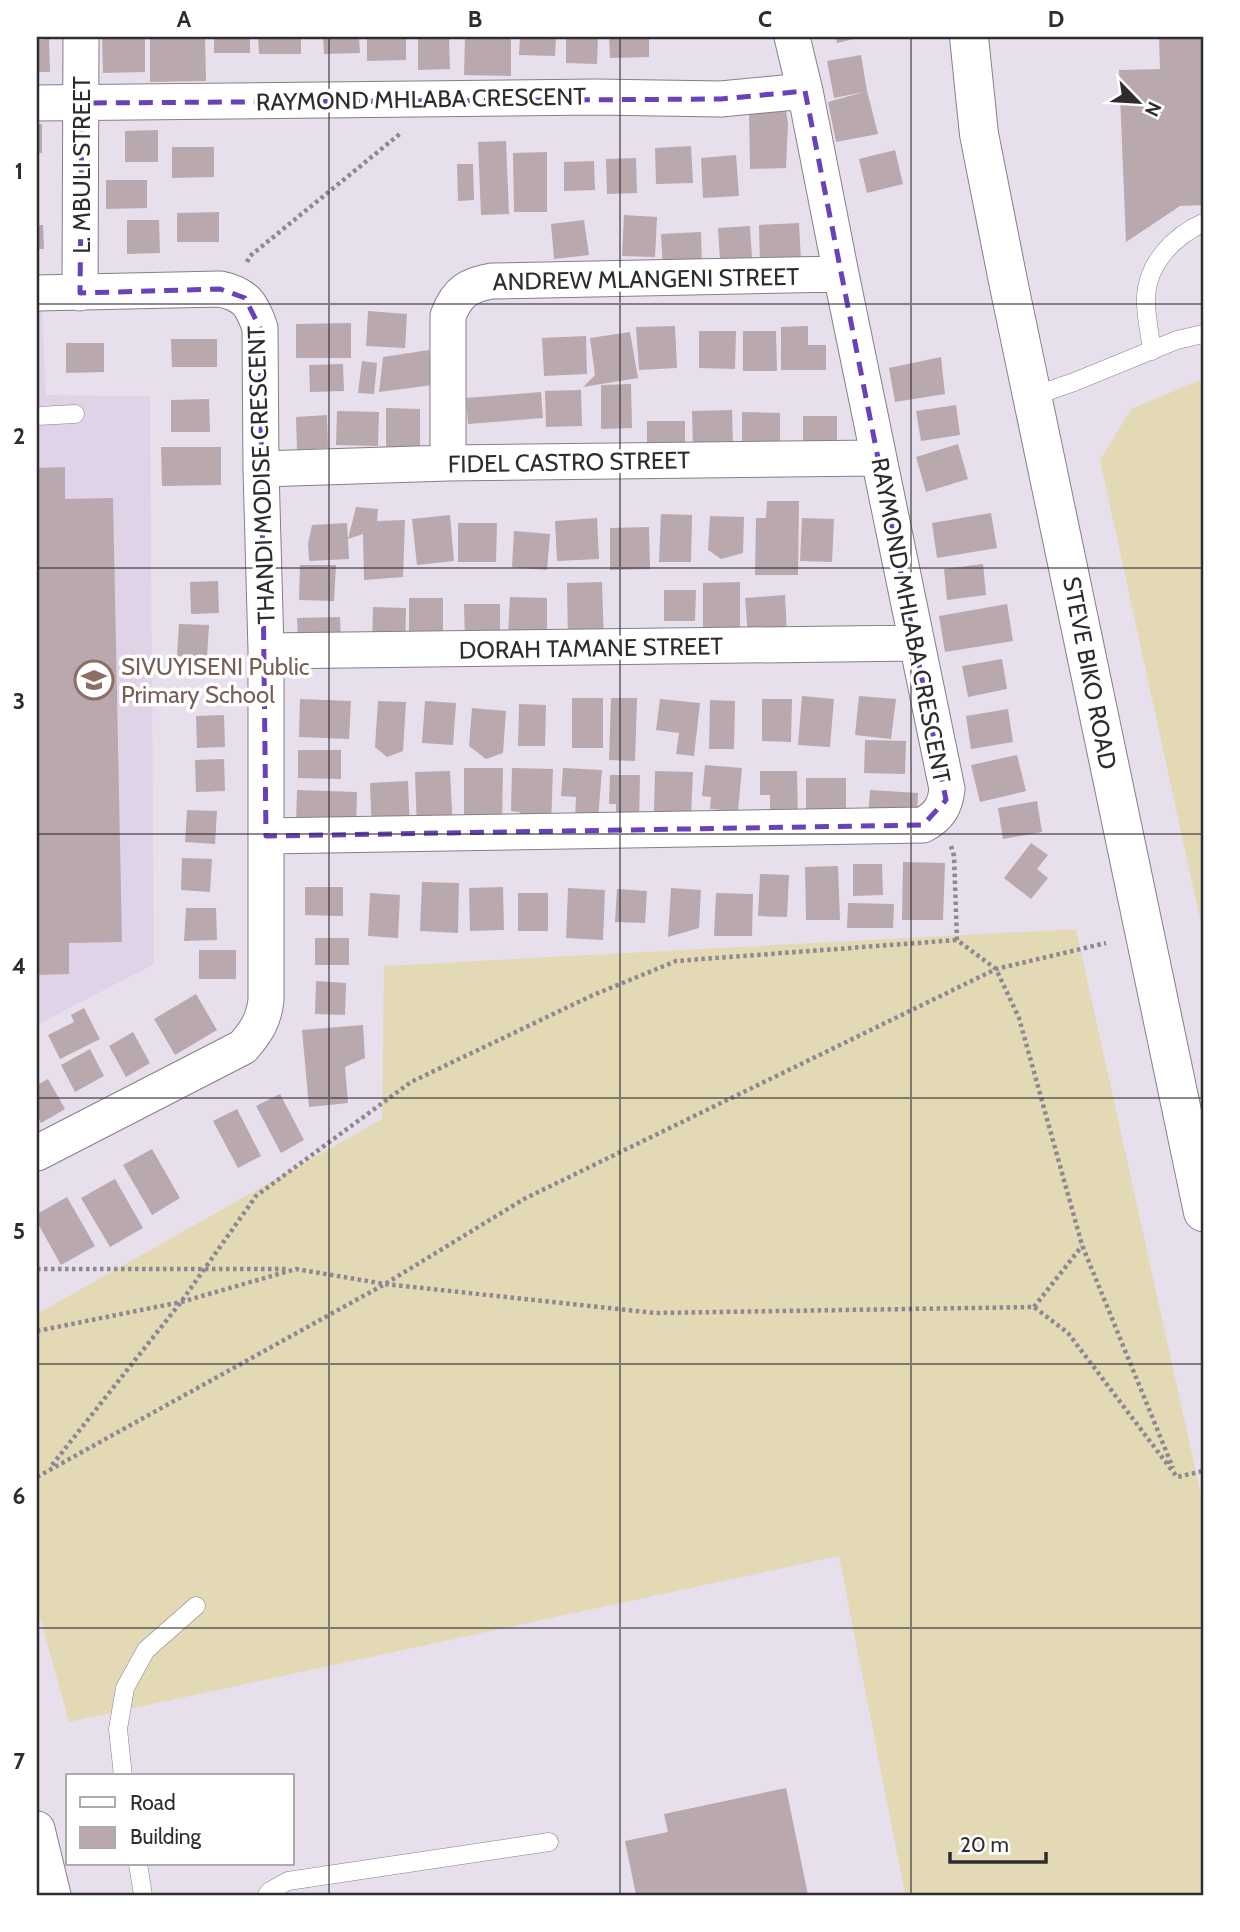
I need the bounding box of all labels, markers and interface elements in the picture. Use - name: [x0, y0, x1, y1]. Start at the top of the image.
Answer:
- text: A: [177, 5, 192, 33]
- text: B: [468, 5, 482, 33]
- text: C: [758, 5, 772, 33]
- text: D: [1048, 5, 1064, 33]
- north arrow: [1104, 66, 1174, 136]
- street label: L. MBULI STREET: [67, 76, 96, 254]
- street label: RAYMOND MHLABA CRESCENT: [256, 82, 587, 116]
- text: N: [1140, 98, 1166, 120]
- text: 1: [15, 157, 23, 185]
- street label: ANDREW MLANGENI STREET: [492, 262, 800, 296]
- street label: THANDI MODISE CRESCENT: [241, 325, 281, 625]
- text: 2: [13, 422, 25, 450]
- street label: FIDEL CASTRO STREET: [448, 445, 691, 479]
- street label: RAYMOND MHLABA CRESCENT: [865, 455, 957, 785]
- street label: STEVE BIKO ROAD: [1057, 574, 1123, 772]
- street label: DORAH TAMANE STREET: [459, 631, 724, 665]
- place label: SIVUYISENI Public Primary School: [121, 652, 310, 709]
- school or university icon: SIVUYISENI Public Primary School: [73, 659, 115, 701]
- text: 3: [13, 687, 25, 715]
- text: 4: [12, 952, 26, 980]
- text: 5: [13, 1217, 25, 1245]
- text: 6: [13, 1482, 25, 1510]
- text: 7: [13, 1747, 25, 1775]
- legend: [66, 1774, 294, 1866]
- text: Road: [130, 1790, 176, 1815]
- scale bar: [950, 1820, 1046, 1864]
- text: Building: [130, 1824, 202, 1849]
- text: 20 m: [960, 1832, 1009, 1857]

